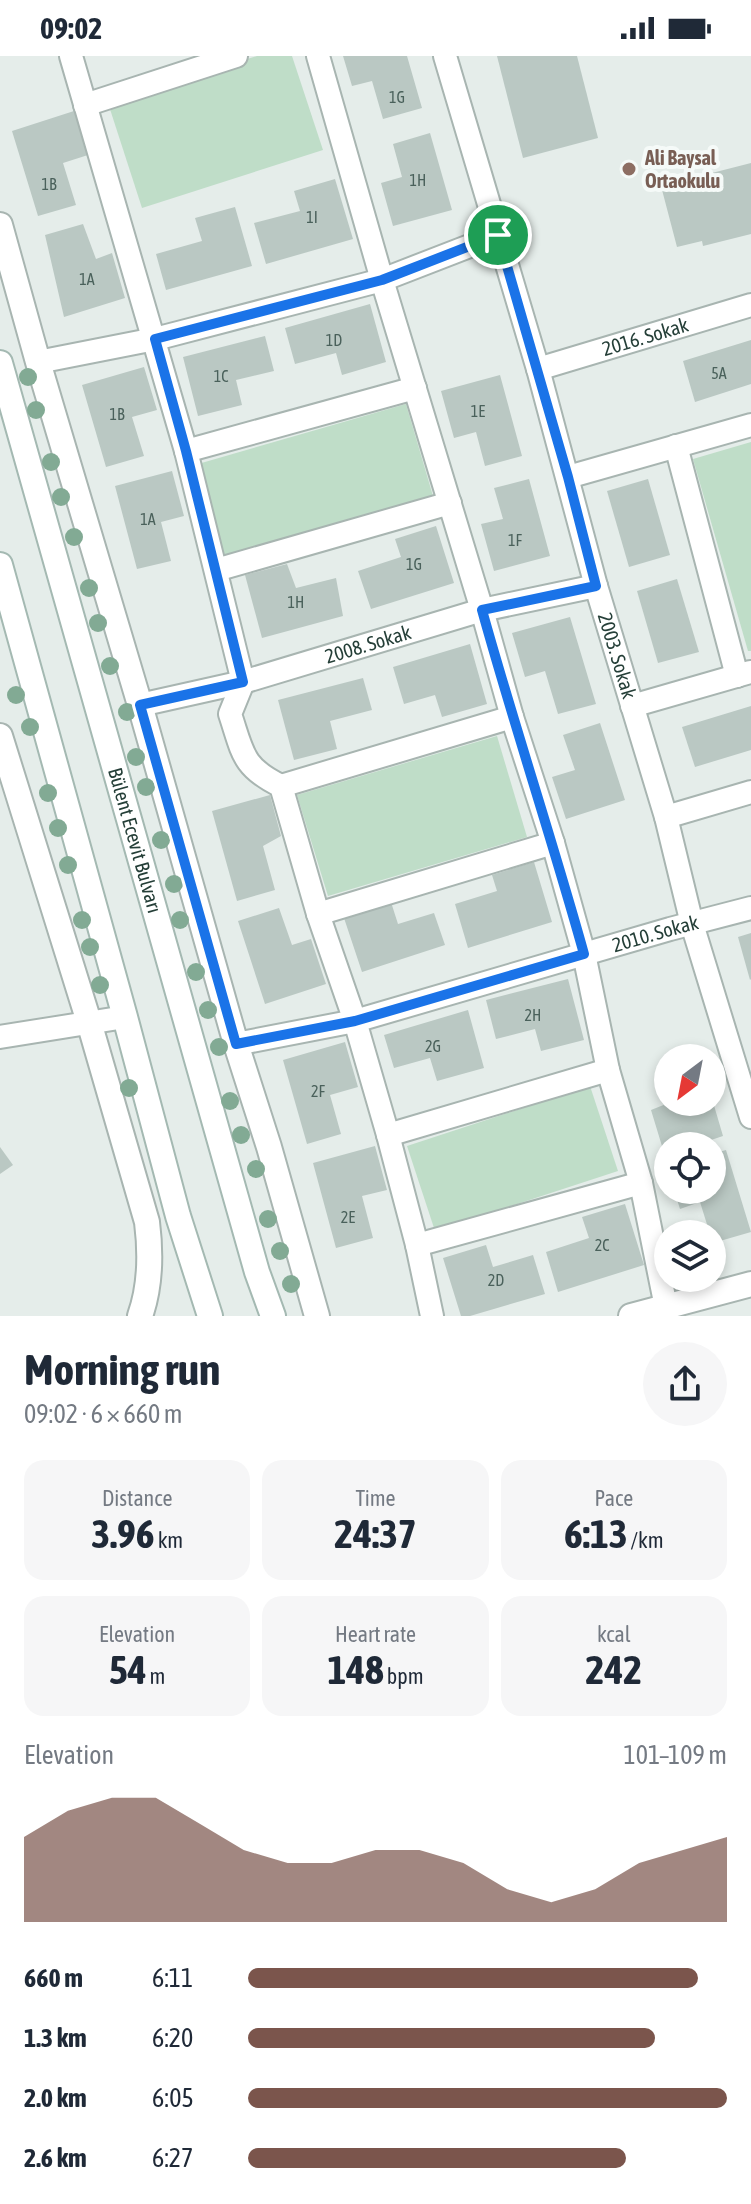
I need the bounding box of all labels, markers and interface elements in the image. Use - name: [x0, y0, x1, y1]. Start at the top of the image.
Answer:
- text: 09:02: [40, 11, 102, 45]
- house number: 1G: [389, 88, 405, 106]
- place label: Ali Baysal Ortaokulu: [644, 146, 721, 192]
- marker: Ali Baysal Ortaokulu: [620, 160, 638, 178]
- house number: 1H: [410, 171, 426, 189]
- house number: 1B: [41, 175, 57, 193]
- pin: [464, 201, 532, 269]
- house number: 1I: [306, 208, 318, 226]
- icon: arrive: [476, 213, 520, 257]
- house number: 1A: [79, 270, 95, 288]
- street label: 2016. Sokak: [599, 312, 691, 360]
- house number: 1D: [326, 331, 342, 349]
- house number: 5A: [711, 364, 727, 382]
- house number: 1C: [214, 367, 228, 385]
- house number: 1E: [471, 402, 485, 420]
- house number: 1B: [109, 405, 125, 423]
- house number: 1A: [140, 510, 156, 528]
- house number: 1F: [508, 531, 523, 549]
- house number: 1G: [406, 555, 422, 573]
- house number: 1H: [288, 593, 304, 611]
- street label: 2003. Sokak: [594, 610, 642, 702]
- street label: 2008. Sokak: [322, 620, 414, 668]
- street label: Bülent Ecevit Bulvarı: [104, 765, 167, 915]
- street label: 2010. Sokak: [609, 910, 701, 956]
- house number: 2H: [525, 1006, 541, 1024]
- house number: 2G: [425, 1037, 441, 1055]
- north arrow: [654, 1044, 726, 1116]
- map controls: [654, 1044, 726, 1292]
- house number: 2F: [311, 1082, 326, 1100]
- button: locate: [654, 1132, 726, 1204]
- house number: 2E: [341, 1208, 355, 1226]
- button: layers: [654, 1220, 726, 1292]
- house number: 2C: [595, 1236, 609, 1254]
- house number: 2D: [488, 1271, 504, 1289]
- button: share: [643, 1342, 727, 1426]
- text: Morning run: [24, 1344, 220, 1394]
- text: 09:02 · 6 × 660 m: [24, 1399, 183, 1429]
- text: Distance: [102, 1485, 172, 1511]
- text: Time: [355, 1485, 396, 1511]
- text: Pace: [594, 1485, 633, 1511]
- text: 3.96: [91, 1511, 155, 1556]
- text: 24:37: [334, 1511, 417, 1556]
- text: 6:13: [564, 1511, 628, 1556]
- text: km: [155, 1527, 183, 1553]
- text: /km: [628, 1527, 664, 1553]
- text: Elevation: [99, 1621, 175, 1647]
- text: Heart rate: [335, 1621, 416, 1647]
- text: kcal: [597, 1621, 631, 1647]
- text: 54: [109, 1647, 147, 1692]
- text: 148: [327, 1647, 384, 1692]
- text: 242: [586, 1647, 642, 1692]
- text: m: [147, 1663, 165, 1689]
- text: bpm: [384, 1663, 424, 1689]
- text: Elevation: [24, 1740, 114, 1770]
- text: 101–109 m: [624, 1740, 727, 1770]
- text: 660 m: [24, 1963, 83, 1993]
- text: 6:11: [152, 1963, 193, 1993]
- text: 1.3 km: [24, 2023, 87, 2053]
- text: 6:20: [152, 2023, 193, 2053]
- text: 2.0 km: [24, 2083, 87, 2113]
- text: 6:05: [152, 2083, 194, 2113]
- text: 2.6 km: [24, 2143, 87, 2173]
- text: 6:27: [152, 2143, 193, 2173]

